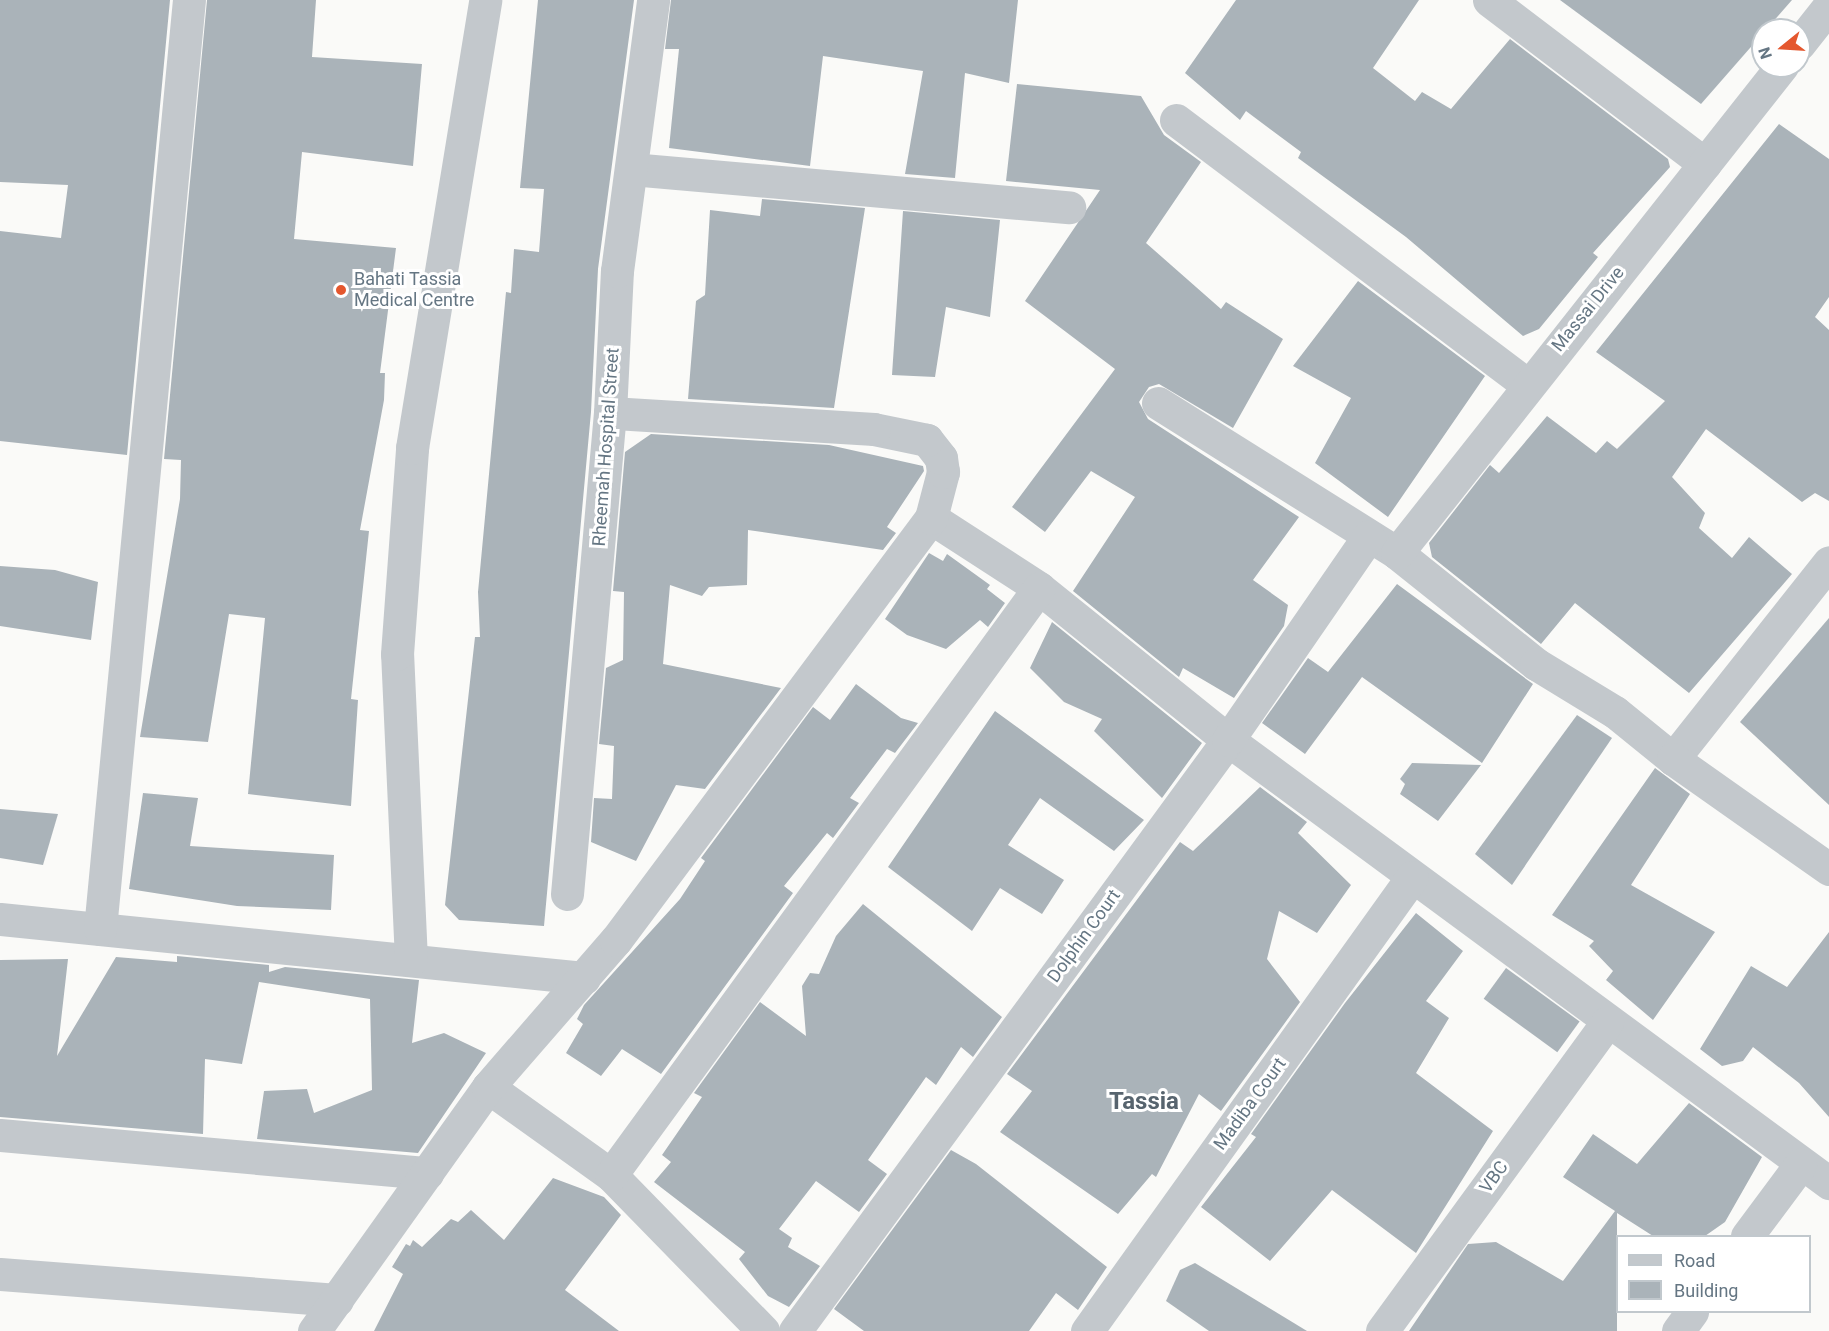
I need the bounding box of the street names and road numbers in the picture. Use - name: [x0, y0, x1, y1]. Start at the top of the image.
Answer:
- street label: Massai Drive: [1547, 262, 1629, 356]
- street label: Rheemah Hospital Street: [588, 347, 624, 547]
- street label: Dolphin Court: [1043, 885, 1125, 987]
- street label: Madiba Court: [1209, 1054, 1291, 1154]
- street label: VBC: [1475, 1157, 1513, 1197]

